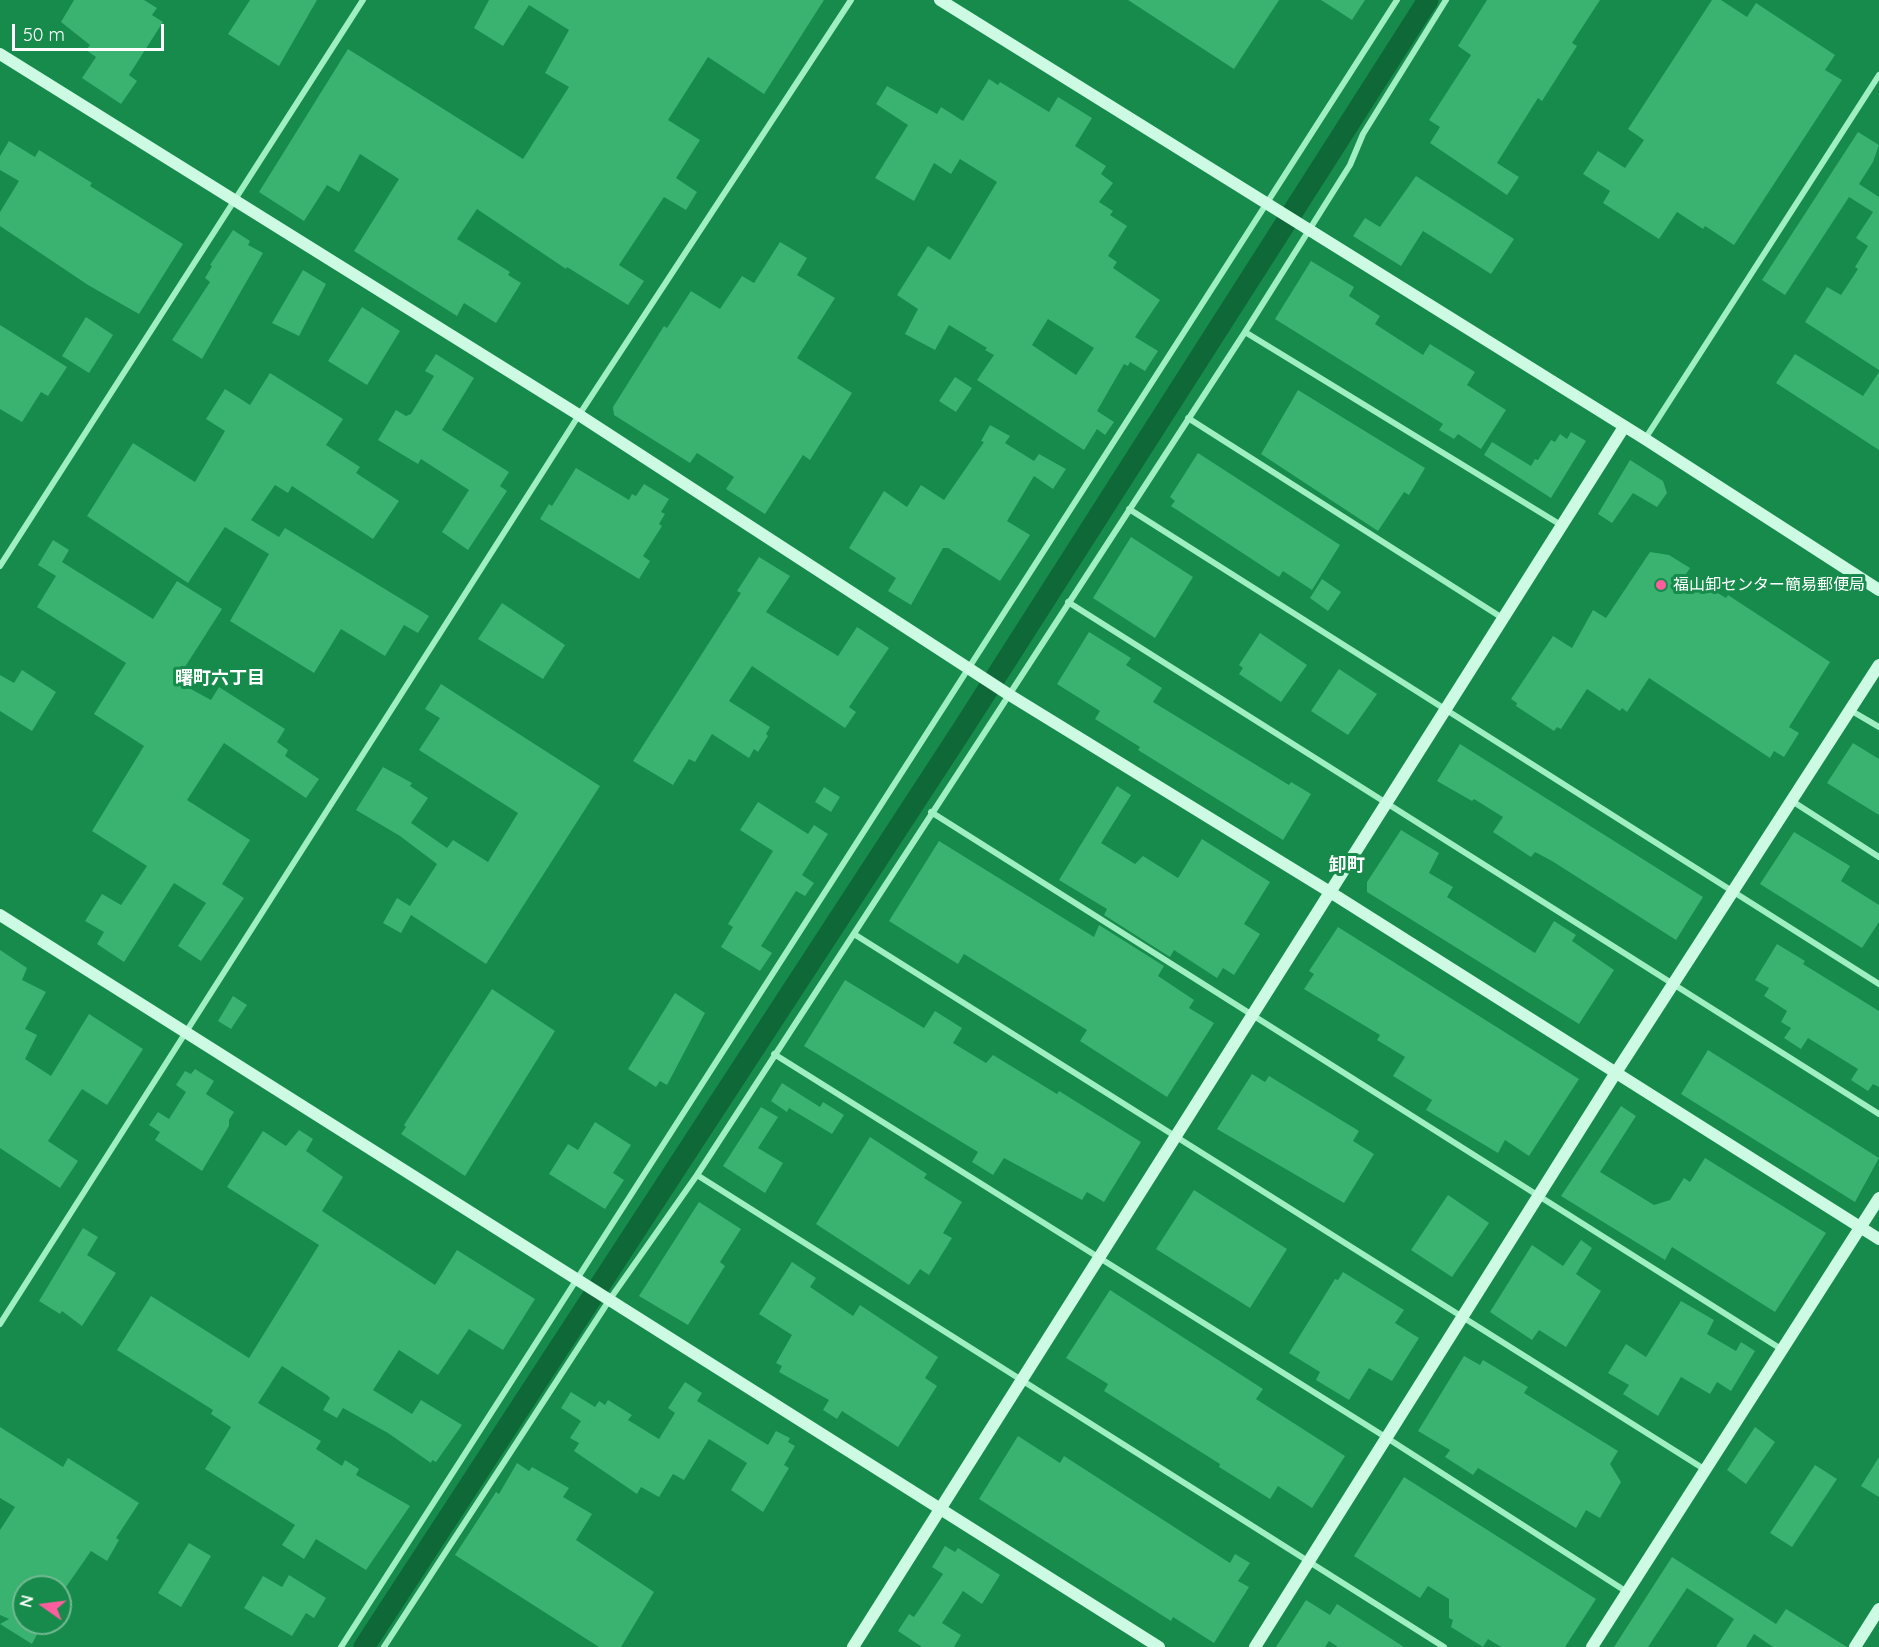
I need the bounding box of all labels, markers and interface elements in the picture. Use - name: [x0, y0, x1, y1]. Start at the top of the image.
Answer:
- scale bar: [15, 12, 166, 50]
- text: 50 m: [23, 23, 65, 46]
- place label: 福山卸センター簡易郵便局: [1673, 575, 1865, 595]
- marker: 福山卸センター簡易郵便局: [1654, 578, 1668, 592]
- district label: 曙町六丁目: [175, 668, 265, 690]
- district label: 卸町: [1329, 855, 1365, 877]
- north arrow: [12, 1575, 72, 1635]
- text: N: [15, 1593, 38, 1609]

